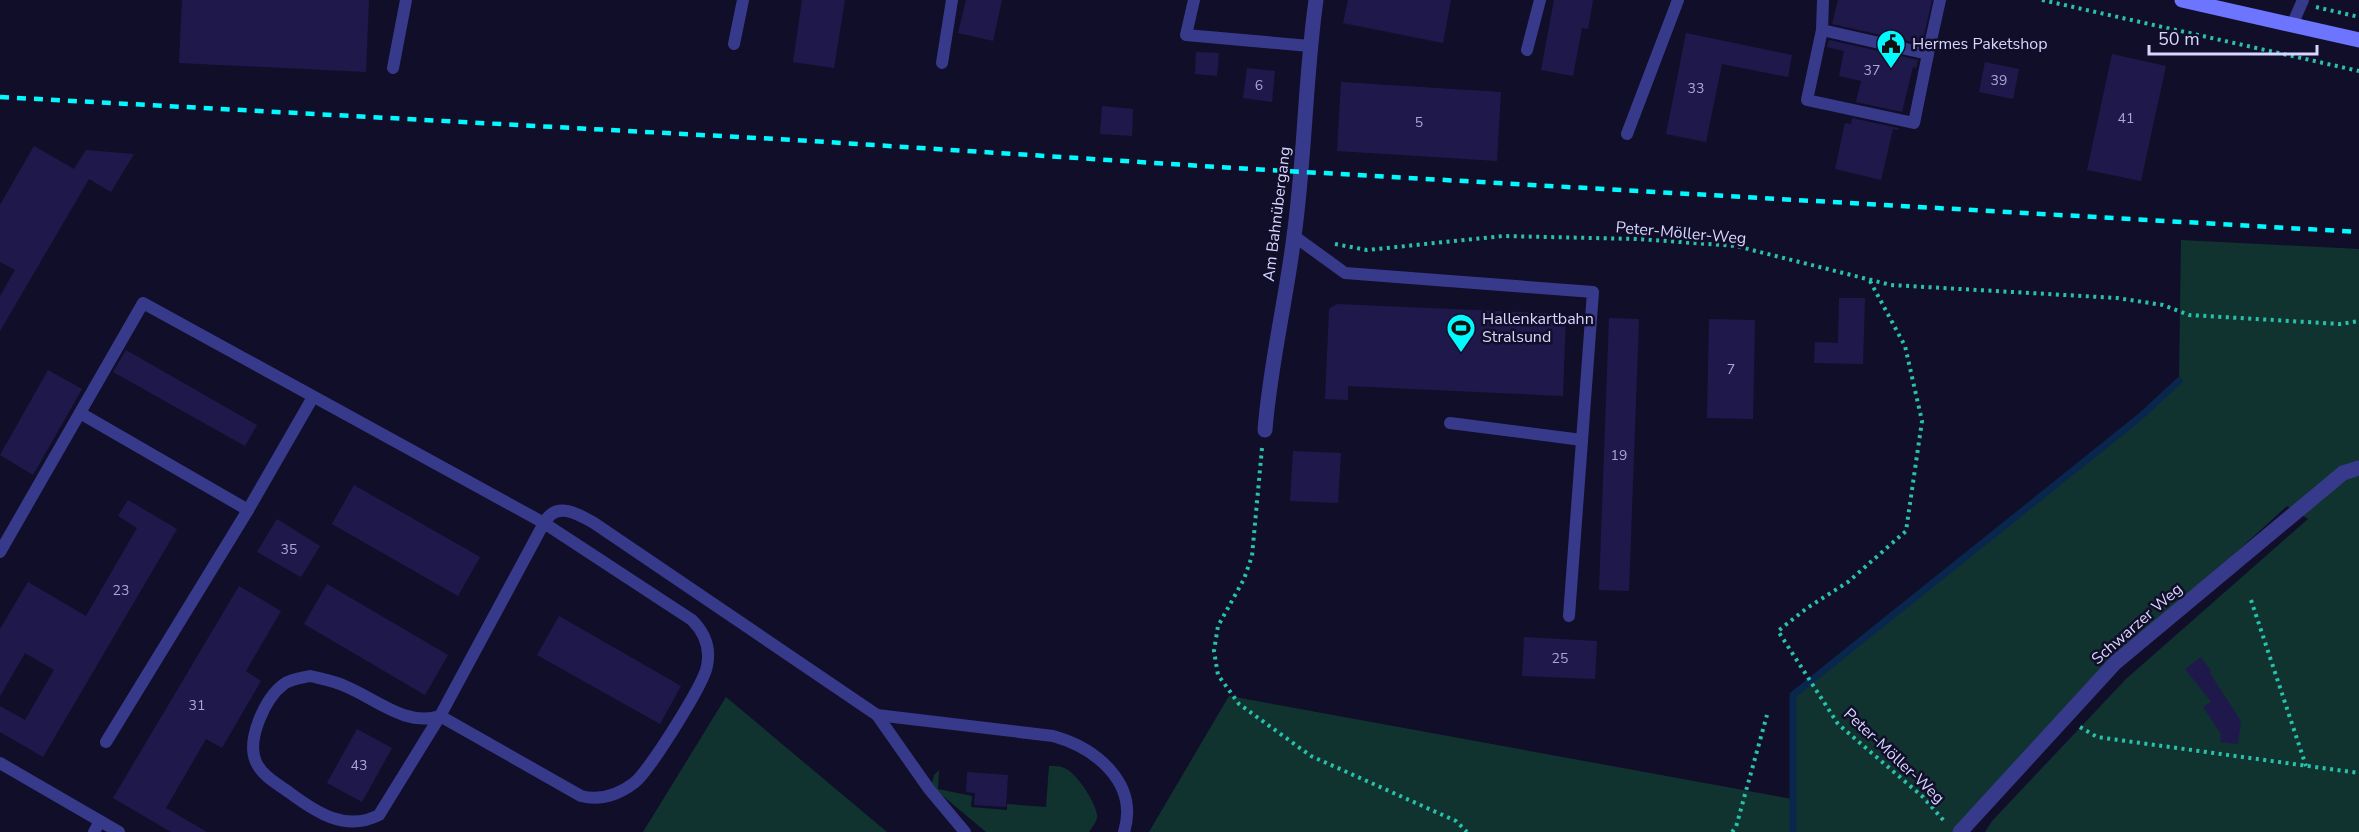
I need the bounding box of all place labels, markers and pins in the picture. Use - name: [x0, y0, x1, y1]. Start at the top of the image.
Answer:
- public building icon: Hermes Paketshop: [1875, 28, 1907, 70]
- place label: Hermes Paketshop: [1912, 33, 2048, 55]
- place label: Hallenkartbahn Stralsund: [1482, 308, 1594, 348]
- sports icon: Hallenkartbahn Stralsund: [1445, 312, 1477, 354]

